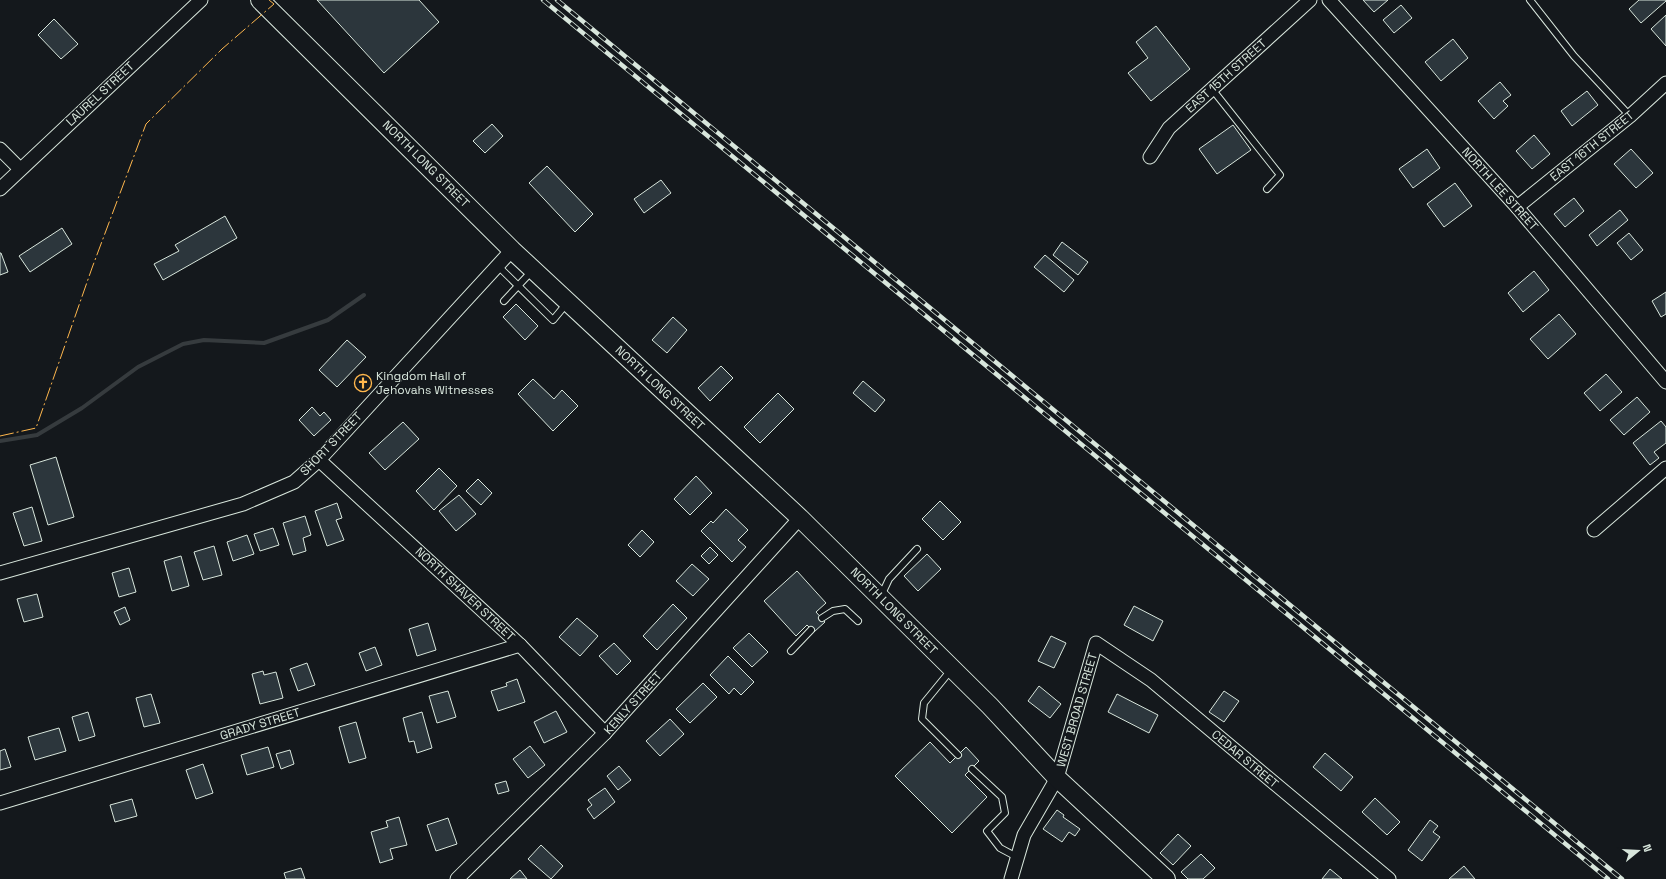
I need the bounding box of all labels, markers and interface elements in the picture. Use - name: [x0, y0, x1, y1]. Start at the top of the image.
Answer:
- street label: EAST 15TH STREET: [1182, 35, 1270, 117]
- street label: LAUREL STREET: [62, 58, 138, 130]
- street label: EAST 16TH STREET: [1547, 107, 1637, 185]
- street label: NORTH LONG STREET: [379, 117, 473, 211]
- street label: NORTH LEE STREET: [1458, 144, 1542, 234]
- street label: NORTH LONG STREET: [612, 342, 708, 434]
- place label: Kingdom Hall of Jehovahs Witnesses: [376, 368, 494, 398]
- church icon: Kingdom Hall of Jehovahs Witnesses: [353, 373, 373, 393]
- street label: SHORT STREET: [297, 409, 365, 479]
- street label: NORTH SHAVER STREET: [412, 544, 518, 644]
- street label: NORTH LONG STREET: [847, 564, 941, 658]
- street label: WEST BROAD STREET: [1053, 651, 1101, 769]
- street label: KENLY STREET: [600, 668, 666, 738]
- street label: GRADY STREET: [218, 704, 302, 744]
- street label: CEDAR STREET: [1208, 726, 1282, 792]
- north arrow: [1618, 831, 1658, 871]
- text: N: [1640, 842, 1655, 854]

